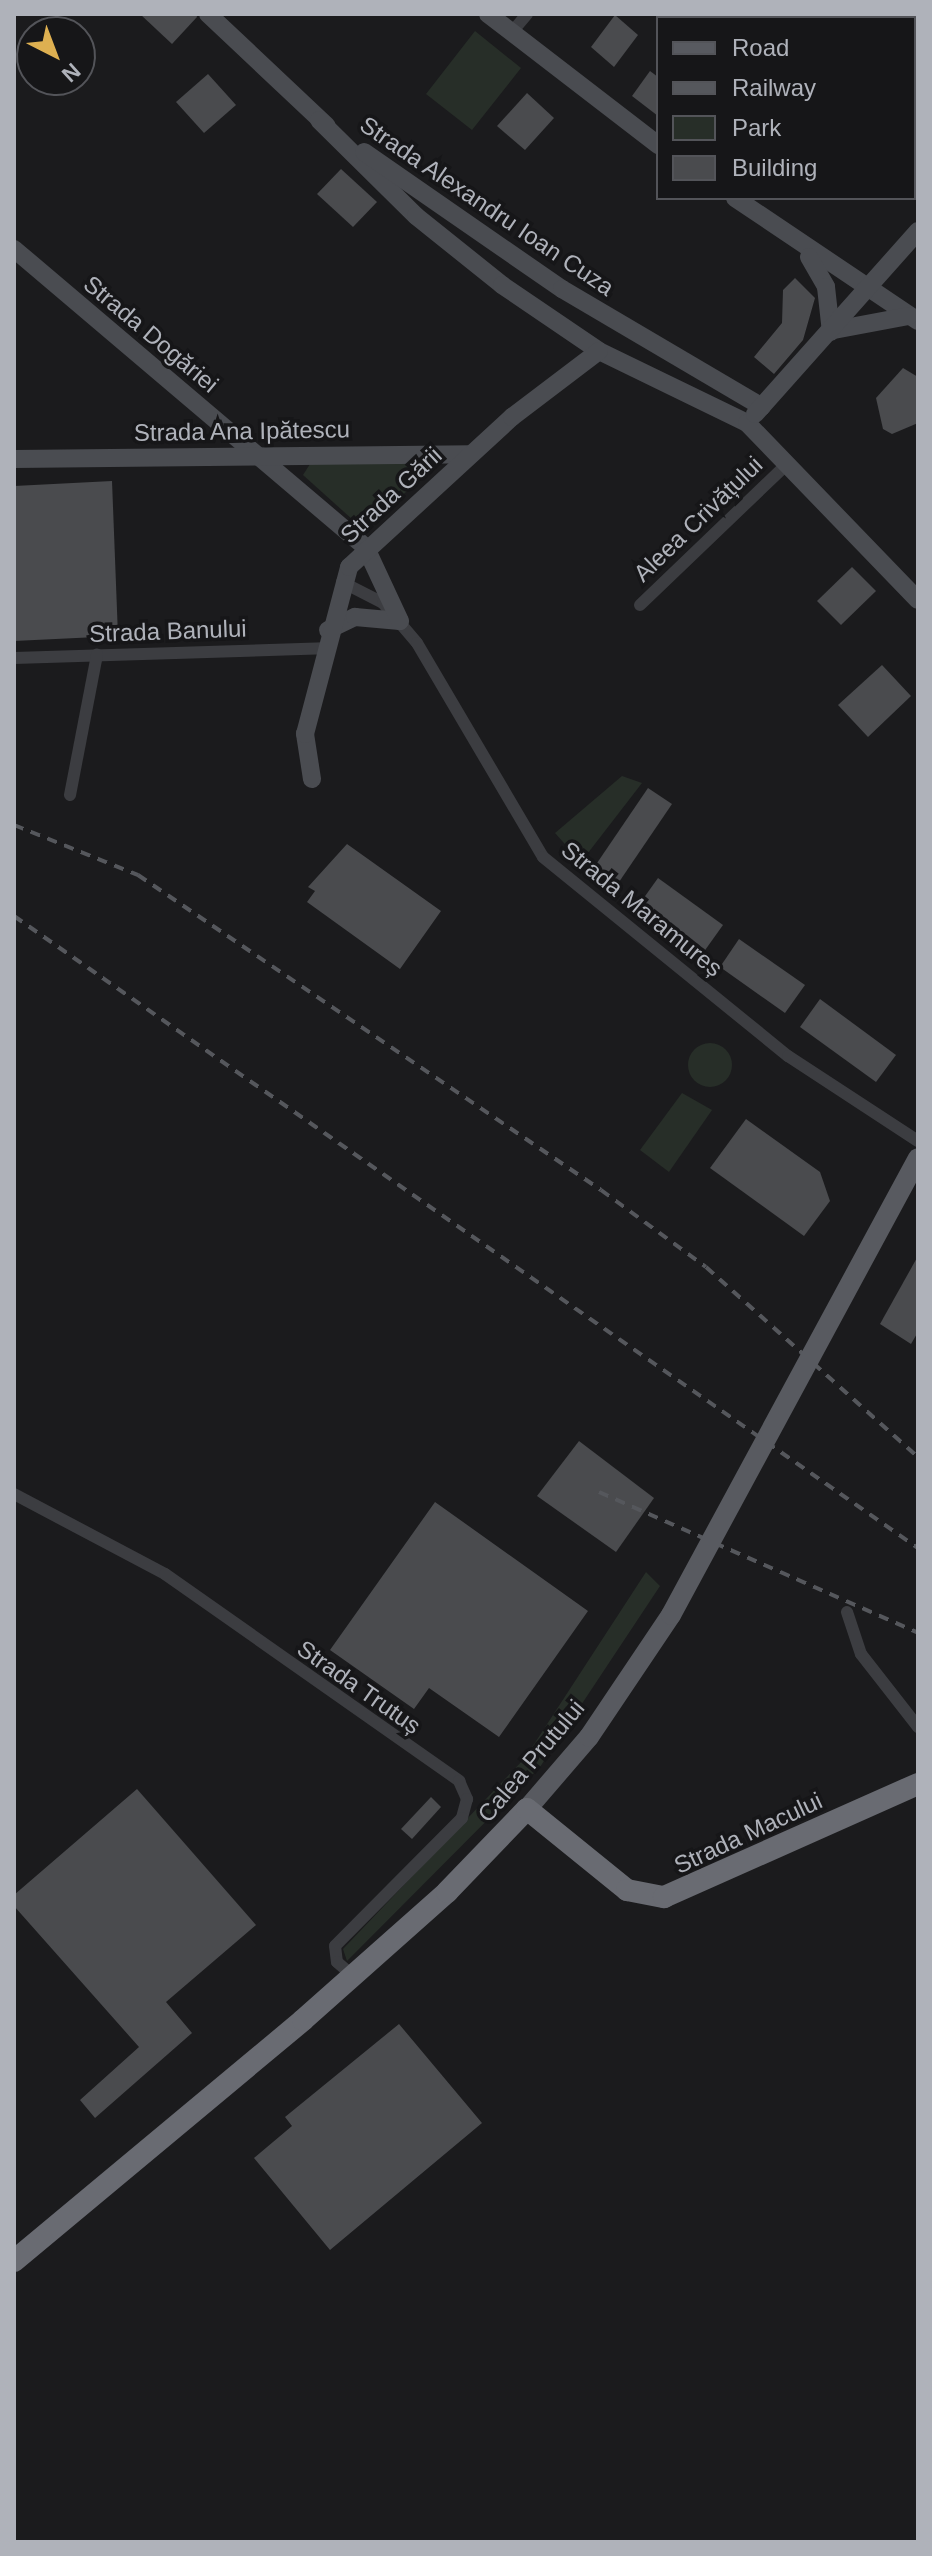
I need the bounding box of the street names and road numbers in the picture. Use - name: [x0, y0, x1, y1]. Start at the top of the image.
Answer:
- street label: Strada Alexandru Ioan Cuza: [354, 110, 620, 302]
- street label: Strada Dogăriei: [78, 269, 224, 399]
- street label: Strada Ana Ipătescu: [133, 415, 351, 447]
- street label: Strada Gării: [334, 441, 448, 549]
- street label: Aleea Crivățului: [628, 450, 768, 588]
- street label: Strada Banului: [89, 614, 247, 648]
- street label: Strada Maramureș: [556, 835, 728, 983]
- street label: Strada Trutuș: [292, 1634, 426, 1740]
- street label: Calea Prutului: [472, 1694, 590, 1828]
- street label: Strada Macului: [669, 1786, 827, 1880]

